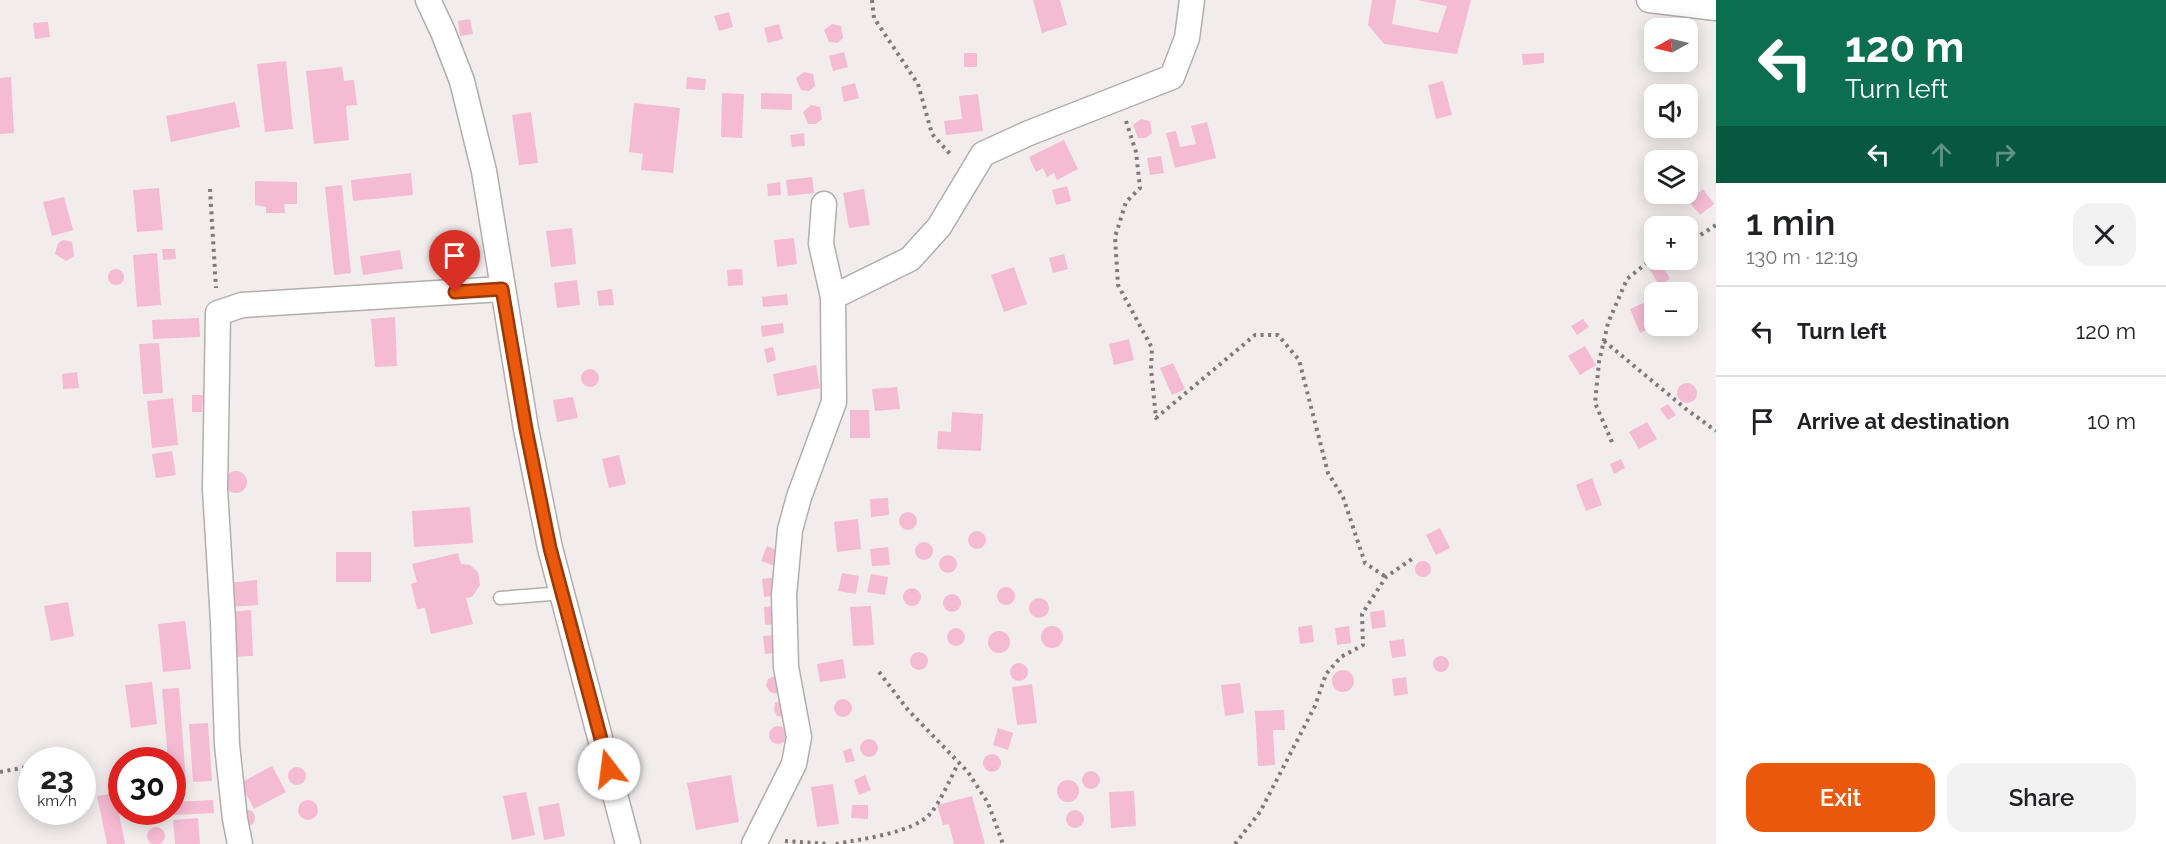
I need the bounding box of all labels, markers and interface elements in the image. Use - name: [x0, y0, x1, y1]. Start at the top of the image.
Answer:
- north arrow: [1644, 18, 1698, 72]
- map controls: [1644, 18, 1698, 336]
- text: 120 m: [1845, 23, 1964, 72]
- icon: left: [1746, 24, 1824, 102]
- text: Turn left: [1845, 73, 1948, 104]
- button: sound: [1644, 84, 1698, 138]
- icon: left: [1862, 138, 1895, 171]
- icon: ahead: [1925, 138, 1958, 171]
- icon: right: [1988, 138, 2021, 171]
- button: layers: [1644, 150, 1698, 204]
- text: 1 min: [1746, 201, 1835, 243]
- button: close: [2073, 203, 2136, 266]
- button: +: [1644, 216, 1698, 270]
- pin: [429, 230, 480, 292]
- icon: arrive: [438, 239, 471, 272]
- text: 130 m · 12:19: [1746, 245, 1858, 269]
- button: −: [1644, 282, 1698, 336]
- icon: left: [1746, 315, 1779, 348]
- text: Turn left: [1797, 318, 1887, 344]
- text: 120 m: [2076, 318, 2136, 344]
- icon: arrive: [1746, 405, 1779, 438]
- text: Arrive at destination: [1797, 408, 2010, 434]
- text: 10 m: [2087, 408, 2136, 434]
- position arrow: [577, 737, 641, 801]
- speed limit sign: 30: [108, 747, 186, 825]
- text: 23: [40, 761, 74, 796]
- button: Exit: [1746, 763, 1935, 832]
- button: Share: [1947, 763, 2136, 832]
- text: km/h: [37, 792, 77, 810]

